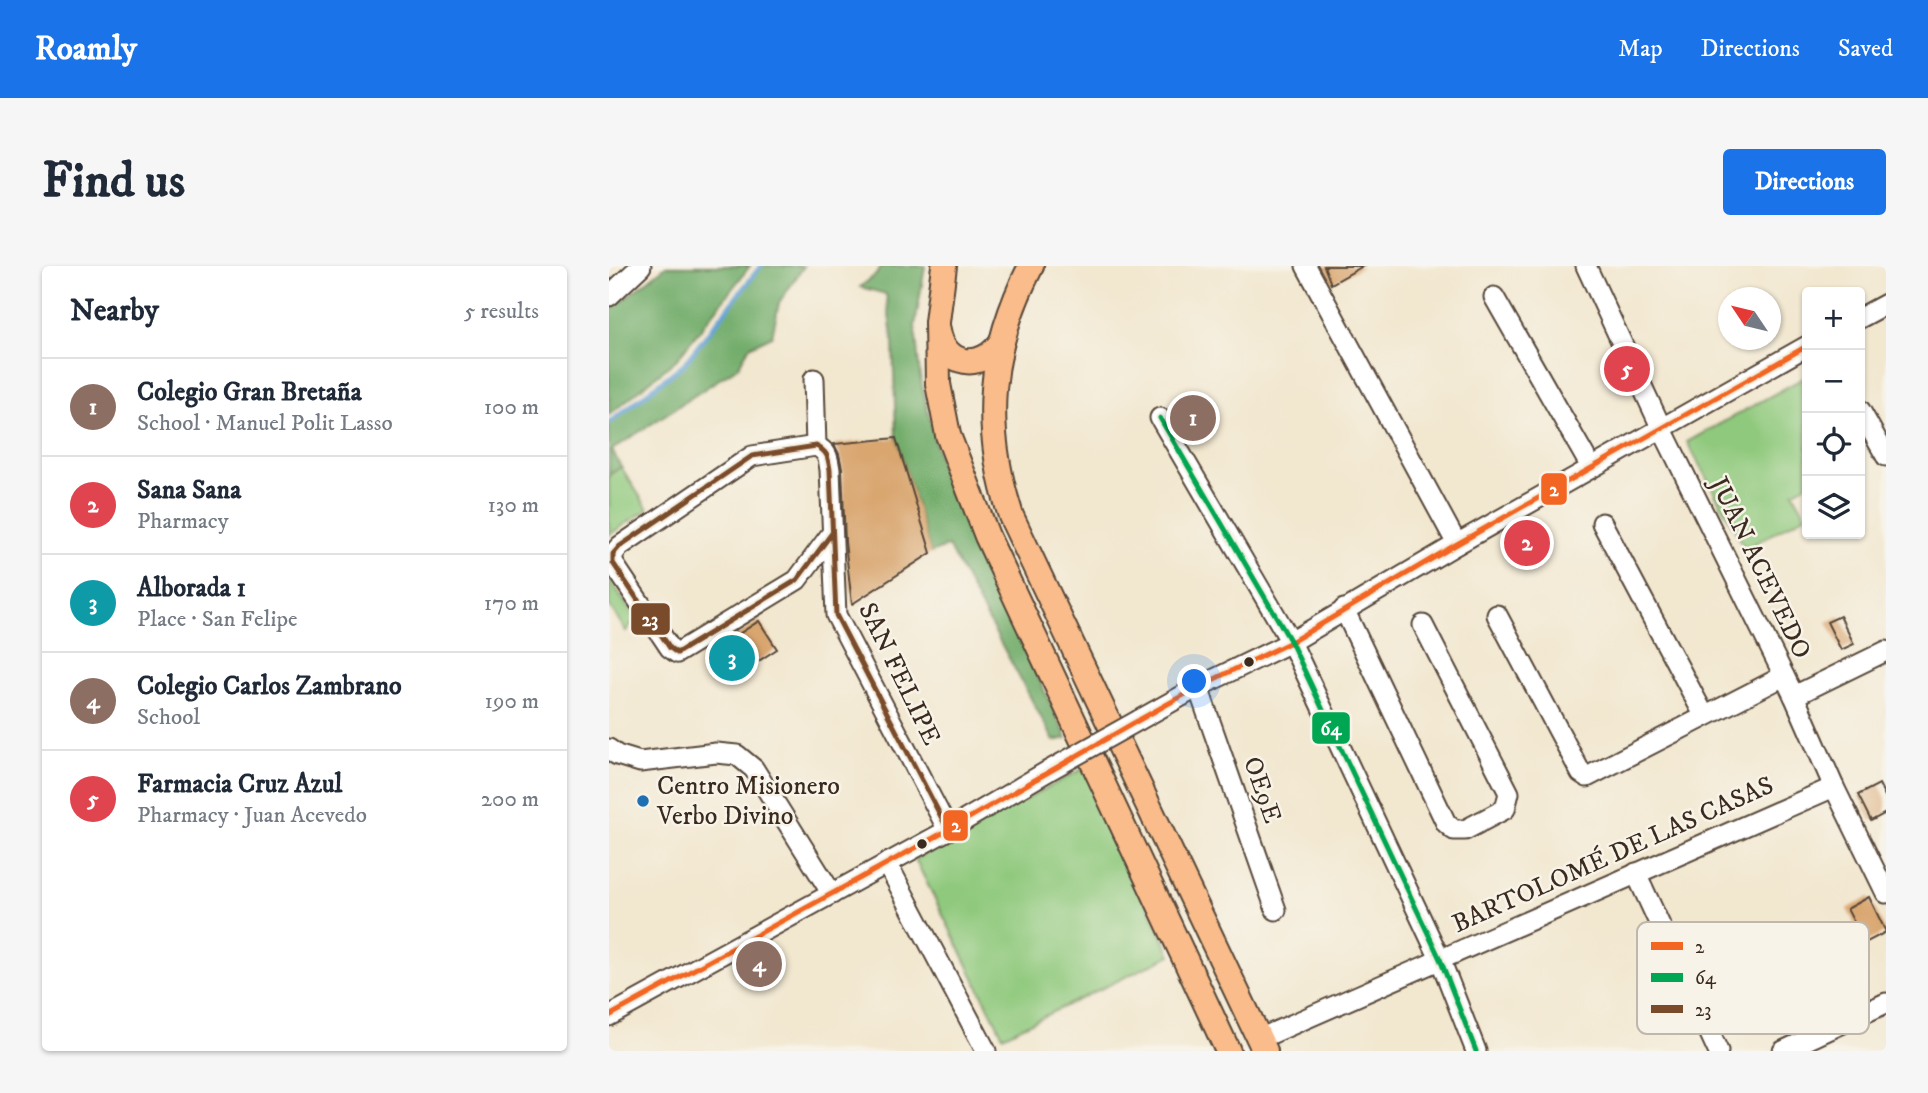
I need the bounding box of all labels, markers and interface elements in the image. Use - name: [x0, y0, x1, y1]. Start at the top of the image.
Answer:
- text: Roamly: [35, 29, 137, 70]
- text: Map: [1618, 34, 1663, 64]
- text: Directions: [1701, 34, 1800, 64]
- text: Saved: [1838, 34, 1893, 64]
- button: Directions: [1723, 149, 1886, 215]
- text: Find us: [42, 151, 185, 213]
- north arrow: [1718, 287, 1781, 350]
- map controls: [1802, 287, 1865, 539]
- button: +: [1802, 287, 1865, 350]
- text: Nearby: [70, 293, 159, 330]
- text: 5 results: [464, 297, 539, 326]
- pin: 5: [1604, 343, 1650, 395]
- button: −: [1802, 350, 1865, 413]
- text: Colegio Gran Bretaña: [137, 376, 362, 409]
- pin: 1: [1170, 392, 1216, 444]
- text: 1: [89, 393, 97, 422]
- text: 100 m: [484, 393, 539, 422]
- text: School · Manuel Polit Lasso: [137, 409, 393, 438]
- button: locate: [1802, 413, 1865, 476]
- street label: JUAN ACEVEDO: [1701, 470, 1818, 664]
- line badge: 2: [1540, 472, 1568, 506]
- text: Sana Sana: [137, 474, 241, 507]
- button: layers: [1802, 476, 1865, 539]
- text: 2: [1549, 479, 1559, 502]
- text: 2: [87, 491, 99, 520]
- text: 130 m: [487, 491, 539, 520]
- text: Pharmacy: [137, 507, 229, 536]
- pin: 2: [1504, 517, 1550, 569]
- text: Alborada 1: [137, 572, 246, 605]
- text: 3: [89, 589, 97, 618]
- text: 170 m: [484, 589, 539, 618]
- street label: SAN FELIPE: [850, 597, 948, 751]
- line badge: 23: [630, 602, 671, 636]
- text: Place · San Felipe: [137, 605, 298, 634]
- text: 23: [642, 609, 658, 632]
- pin: 3: [709, 632, 755, 684]
- unlabelled marker: [1242, 655, 1256, 669]
- your location: [1177, 664, 1211, 698]
- text: Colegio Carlos Zambrano: [137, 670, 402, 703]
- text: 4: [86, 687, 100, 716]
- text: 190 m: [485, 687, 539, 716]
- text: School: [137, 703, 200, 732]
- line badge: 64: [1311, 711, 1351, 745]
- text: 64: [1321, 718, 1342, 741]
- street label: OE9E: [1235, 753, 1289, 827]
- text: Farmacia Cruz Azul: [137, 768, 342, 801]
- street label: BARTOLOMÉ DE LAS CASAS: [1447, 769, 1779, 941]
- place label: Centro Misionero Verbo Divino: [656, 770, 840, 833]
- text: 5: [87, 785, 99, 814]
- text: 200 m: [481, 785, 539, 814]
- marker: Centro Misionero Verbo Divino: [635, 793, 651, 809]
- text: Pharmacy · Juan Acevedo: [137, 801, 367, 830]
- line badge: 2: [942, 809, 969, 842]
- text: 2: [951, 815, 961, 838]
- unlabelled marker: [915, 837, 929, 851]
- legend: [1637, 922, 1869, 1034]
- text: 2: [1695, 936, 1705, 959]
- pin: 4: [736, 938, 782, 990]
- text: 64: [1695, 967, 1717, 990]
- text: 23: [1695, 999, 1711, 1022]

